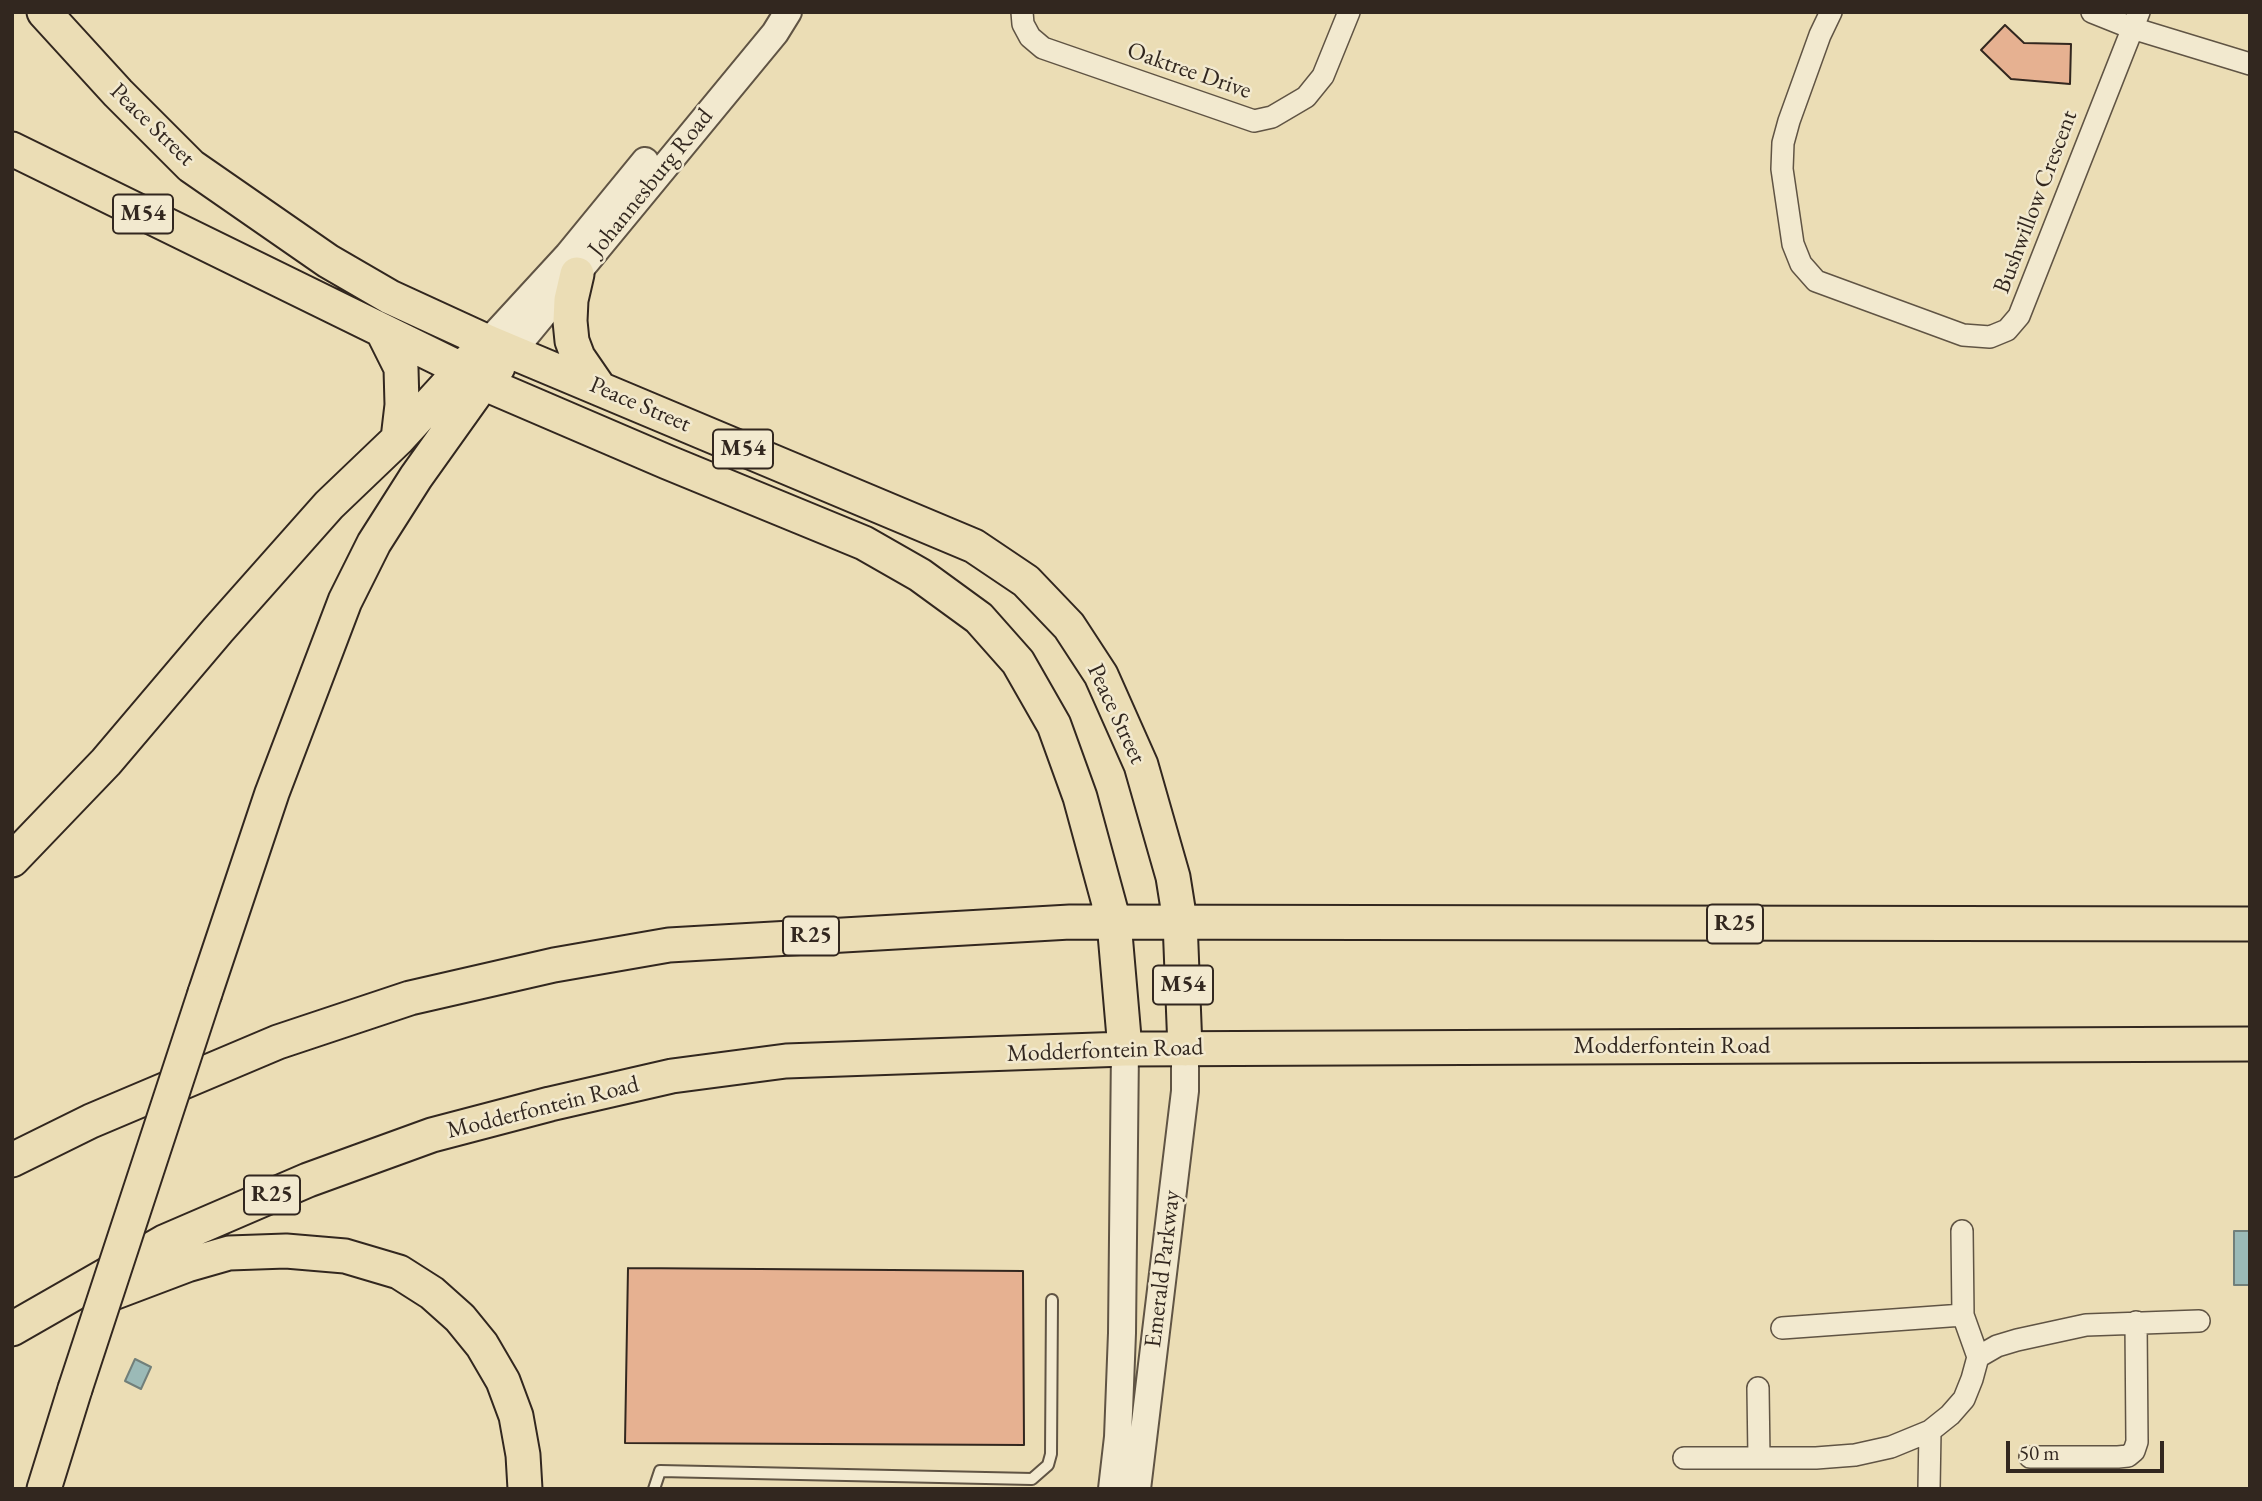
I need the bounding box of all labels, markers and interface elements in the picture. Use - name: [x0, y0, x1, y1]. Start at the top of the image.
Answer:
- street label: Oaktree Drive: [1123, 36, 1255, 106]
- street label: Peace Street: [103, 77, 201, 173]
- street label: Johannesburg Road: [582, 103, 720, 263]
- street label: Bushwillow Crescent: [1988, 106, 2084, 298]
- road number: M54: [113, 195, 173, 234]
- street label: Peace Street: [585, 371, 695, 439]
- road number: M54: [713, 430, 773, 468]
- street label: Peace Street: [1080, 659, 1152, 769]
- road number: R25: [1707, 904, 1763, 944]
- road number: R25: [783, 917, 839, 956]
- road number: M54: [1153, 966, 1213, 1004]
- street label: Modderfontein Road: [1574, 1032, 1770, 1060]
- street label: Modderfontein Road: [1006, 1033, 1204, 1069]
- street label: Modderfontein Road: [444, 1070, 642, 1146]
- road number: R25: [244, 1176, 300, 1214]
- street label: Emerald Parkway: [1139, 1188, 1187, 1350]
- scale bar: [2010, 1428, 2168, 1472]
- text: 50 m: [2019, 1439, 2060, 1466]

